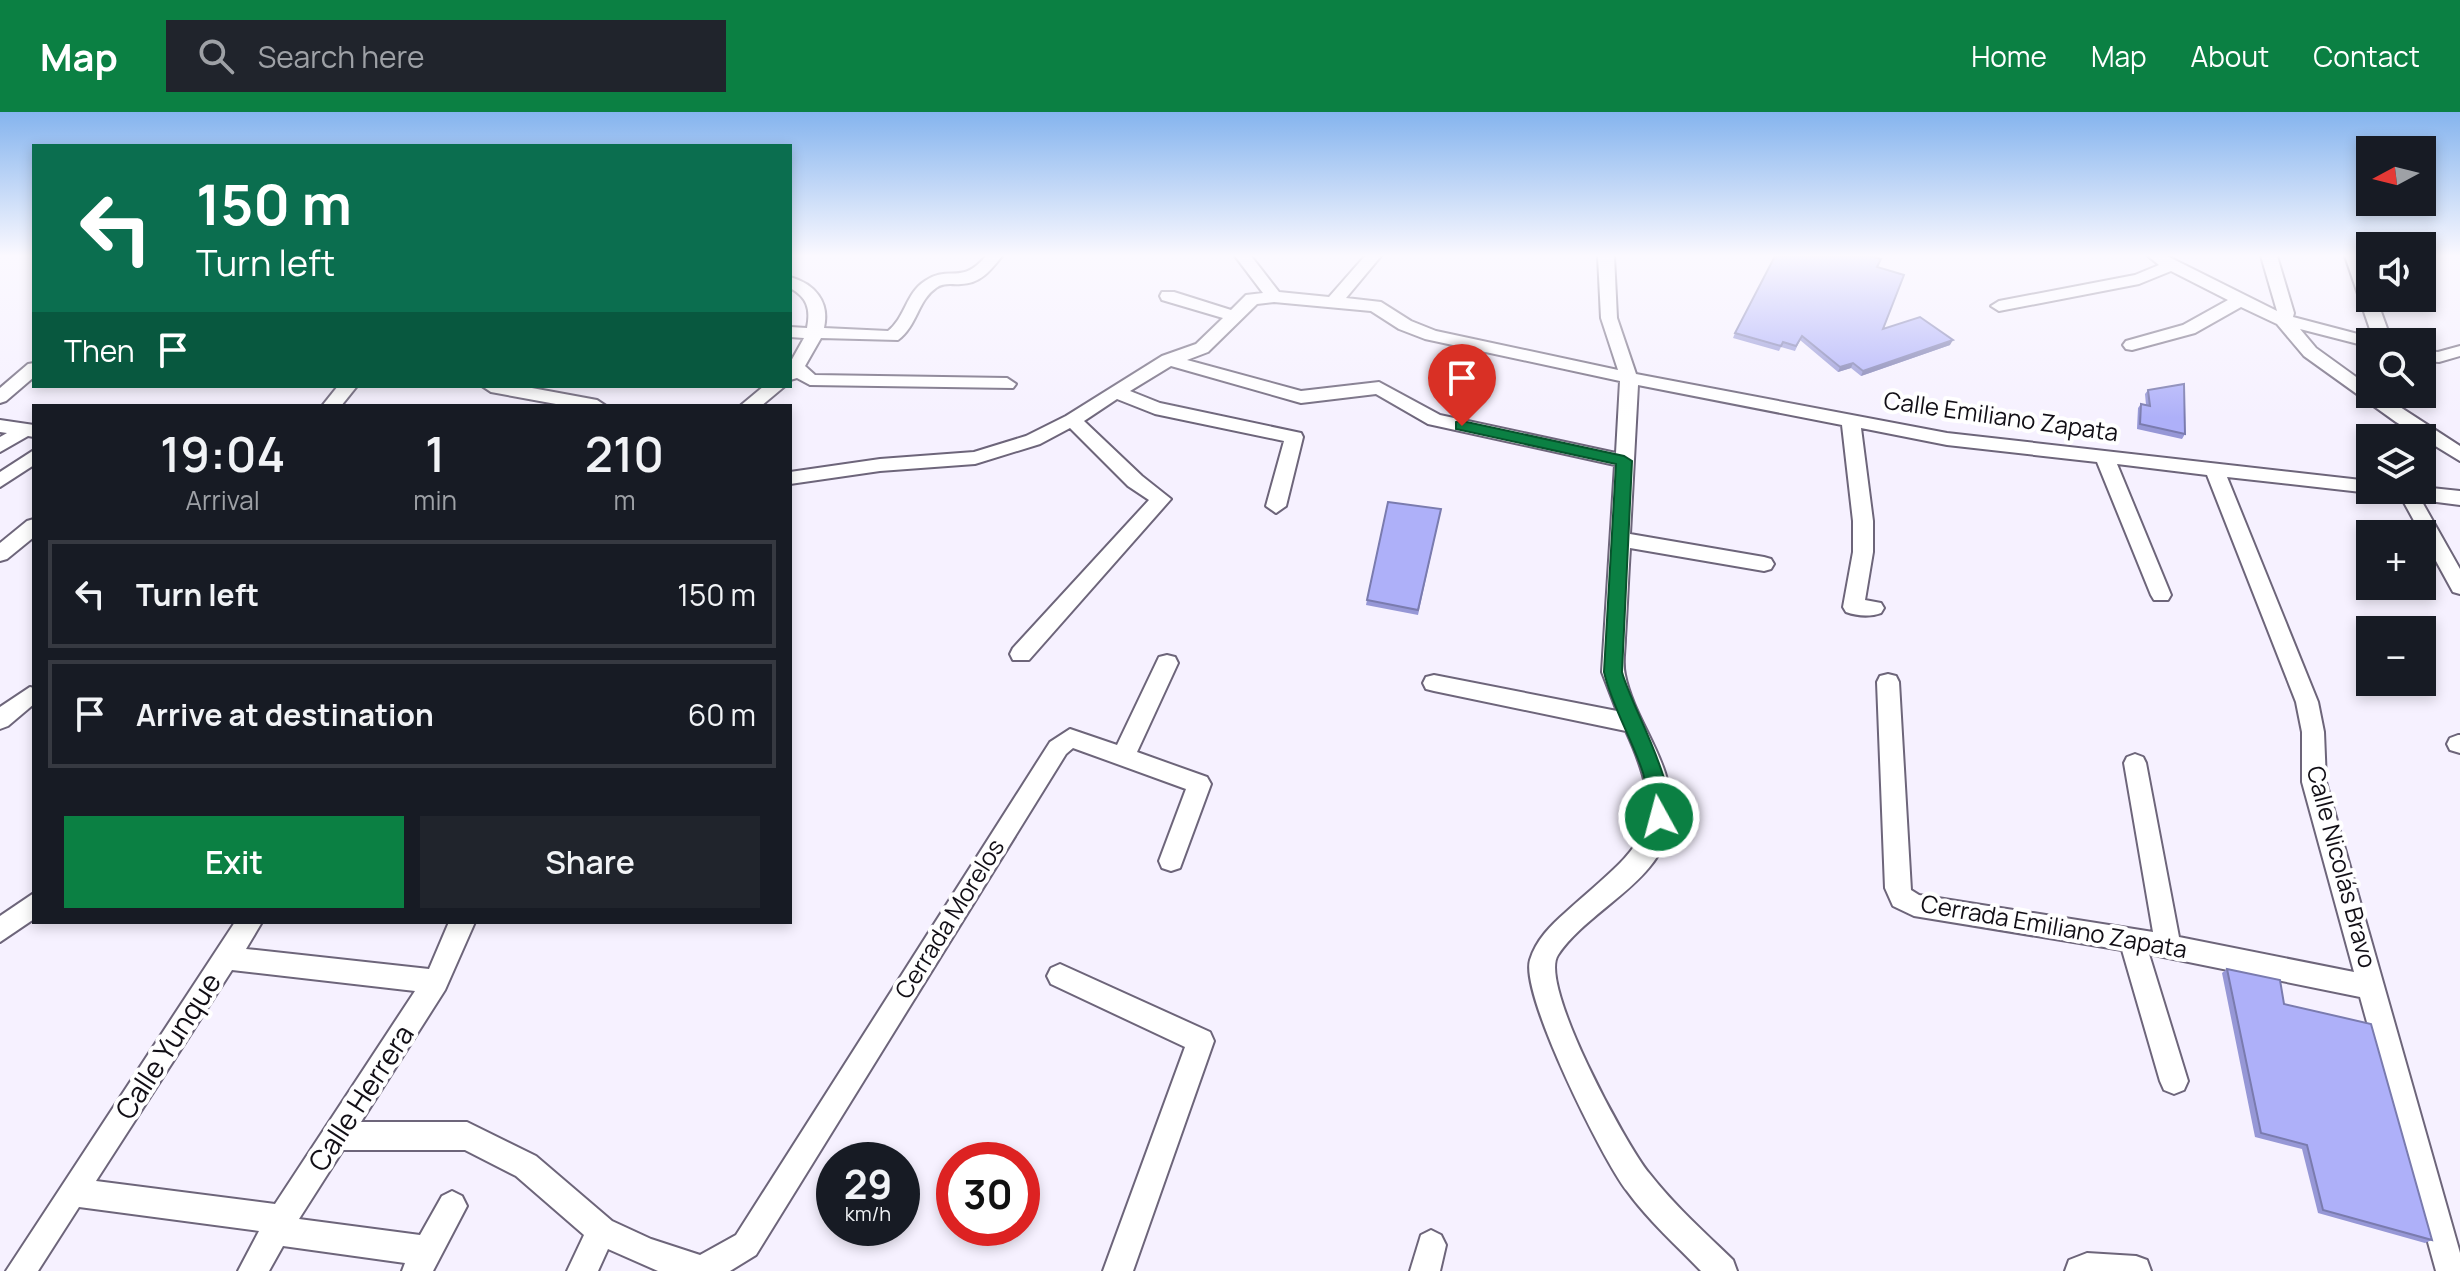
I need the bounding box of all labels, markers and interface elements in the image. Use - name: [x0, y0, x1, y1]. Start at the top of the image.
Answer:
- search box: [166, 20, 726, 92]
- text: Map: [40, 30, 118, 82]
- icon: search: [194, 34, 238, 78]
- text: Search here: [258, 36, 425, 77]
- text: Home: [1971, 37, 2047, 75]
- text: Map: [2091, 37, 2147, 75]
- text: About: [2191, 37, 2269, 75]
- text: Contact: [2313, 37, 2420, 75]
- north arrow: [2356, 136, 2436, 216]
- map controls: [2356, 136, 2436, 696]
- text: 150 m: [196, 165, 352, 242]
- icon: left: [64, 176, 168, 280]
- button: sound: [2356, 232, 2436, 312]
- text: Turn left: [196, 238, 335, 287]
- icon: arrive: [151, 328, 195, 372]
- button: search: [2356, 328, 2436, 408]
- text: Then: [64, 330, 135, 371]
- pin: [1428, 344, 1496, 426]
- icon: arrive: [1440, 356, 1484, 400]
- street label: Calle Emiliano Zapata: [1882, 383, 2121, 448]
- text: 19:04: [160, 421, 285, 486]
- text: 1: [425, 421, 445, 486]
- text: 210: [585, 421, 664, 486]
- button: layers: [2356, 424, 2436, 504]
- text: Arrival: [186, 482, 260, 518]
- text: min: [413, 482, 457, 518]
- text: m: [613, 482, 635, 518]
- button: +: [2356, 520, 2436, 600]
- icon: left: [68, 572, 112, 616]
- text: Turn left: [136, 574, 259, 615]
- text: 150 m: [677, 574, 756, 615]
- button: −: [2356, 616, 2436, 696]
- icon: arrive: [68, 692, 112, 736]
- text: Arrive at destination: [136, 694, 434, 735]
- text: 60 m: [688, 694, 756, 735]
- street label: Calle Nicolás Bravo: [2300, 762, 2385, 971]
- position arrow: [1617, 775, 1701, 859]
- button: Exit: [64, 816, 404, 908]
- button: Share: [420, 816, 760, 908]
- street label: Cerrada Morelos: [886, 832, 1011, 1004]
- street label: Cerrada Emiliano Zapata: [1919, 886, 2190, 965]
- street label: Calle Yunque: [105, 965, 229, 1126]
- street label: Calle Herrera: [299, 1017, 422, 1178]
- speed limit sign: 30: [936, 1142, 1040, 1246]
- text: 29: [844, 1156, 892, 1211]
- text: km/h: [845, 1200, 891, 1227]

